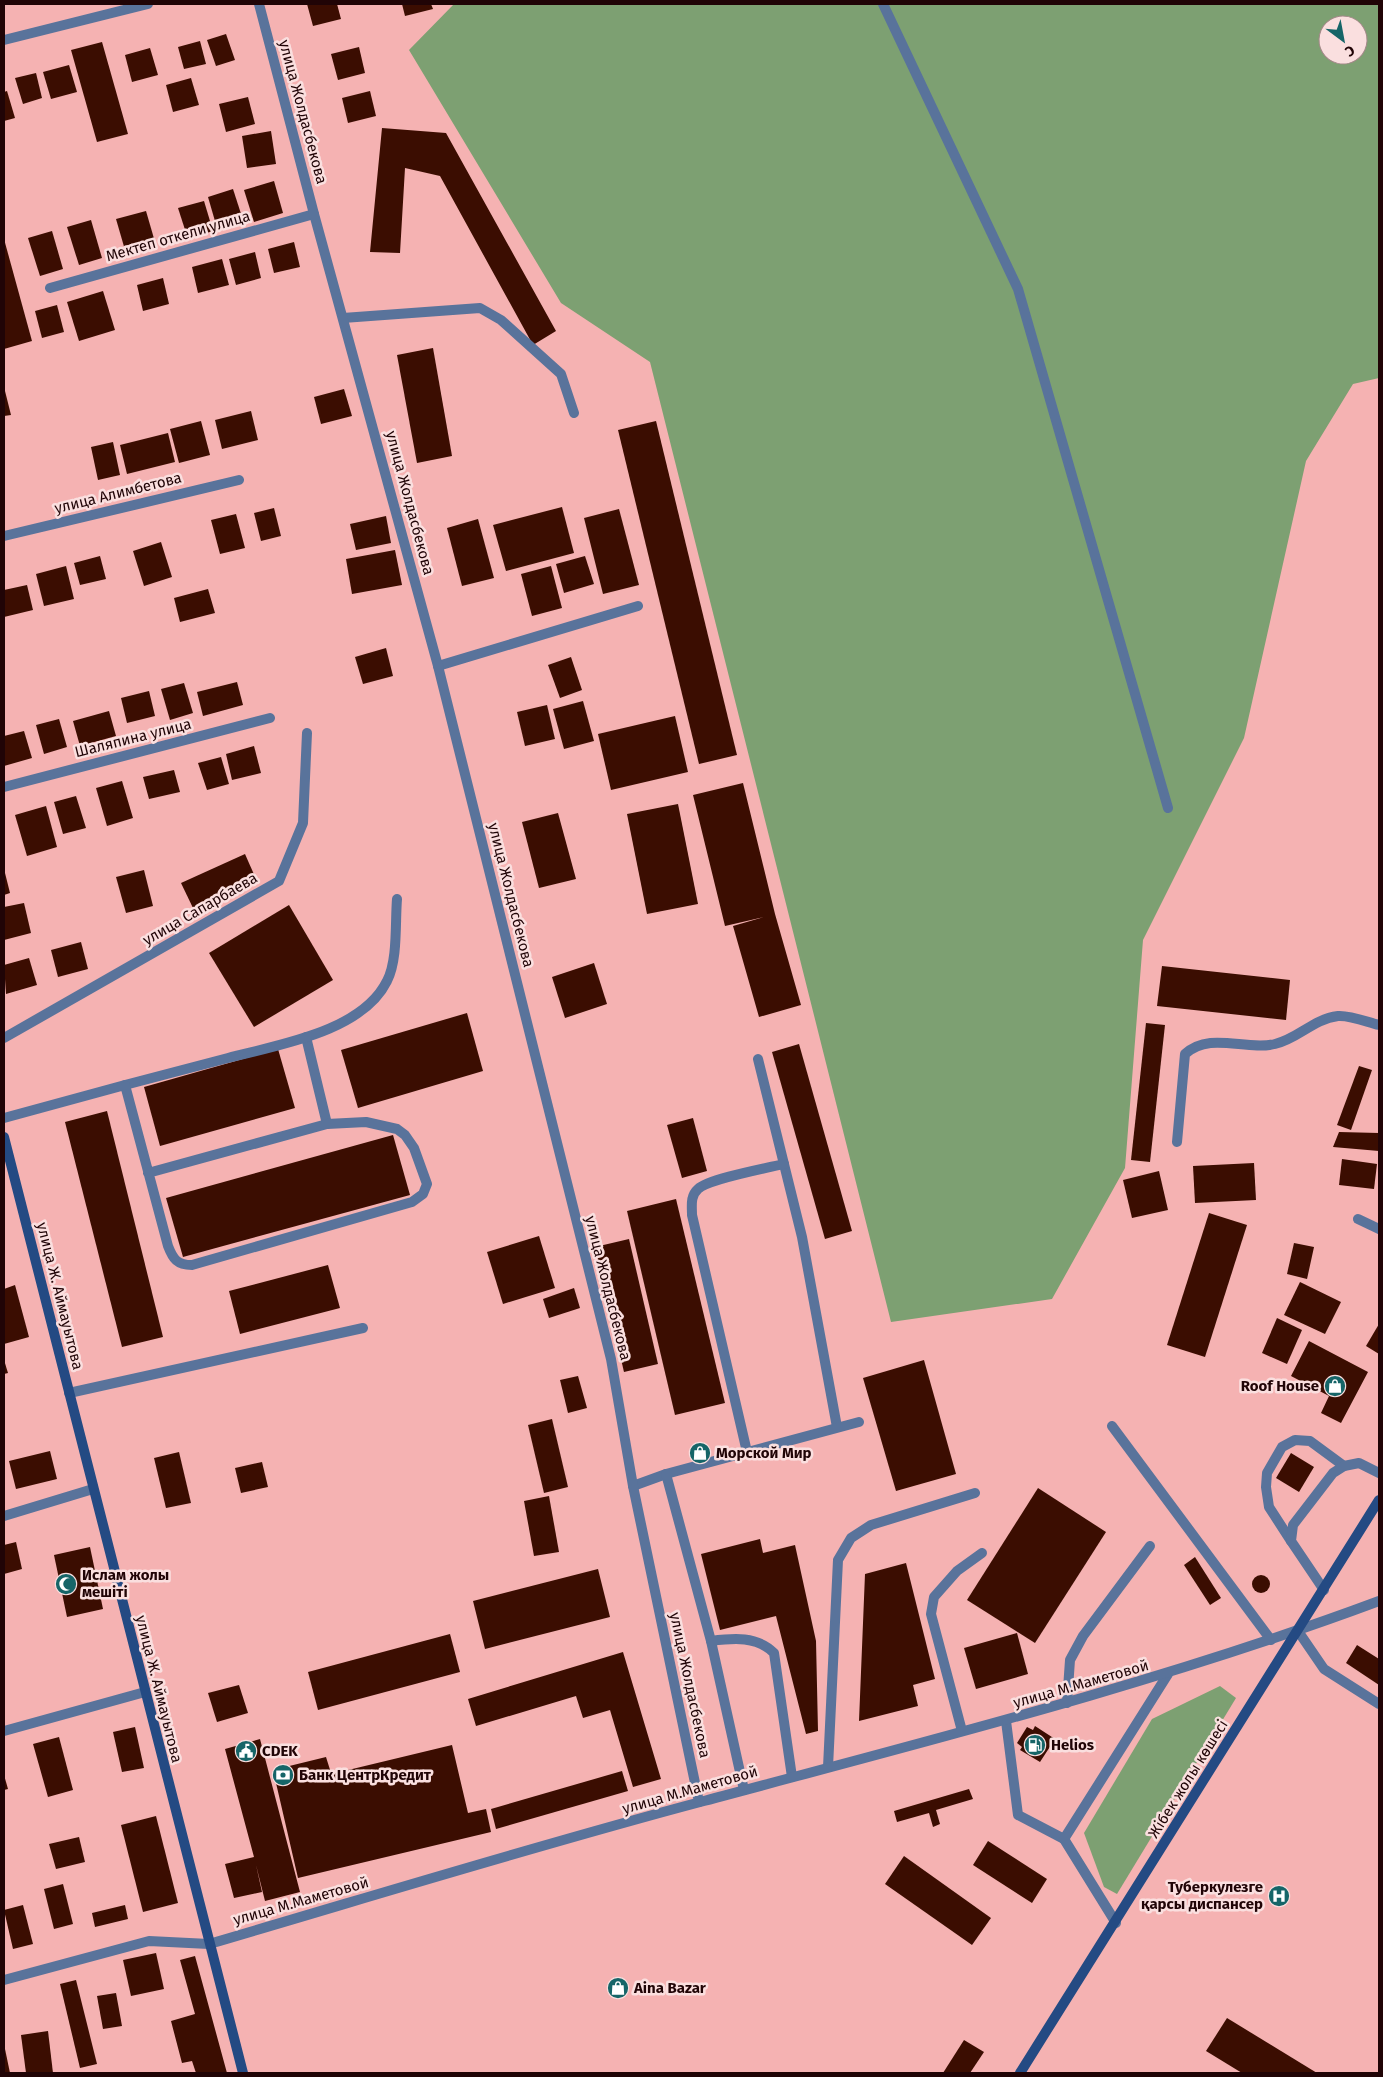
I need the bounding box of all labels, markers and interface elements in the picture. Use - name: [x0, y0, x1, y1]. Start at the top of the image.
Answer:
- north arrow: [1318, 15, 1368, 65]
- street label: улица Жолдасбекова: [275, 38, 331, 186]
- text: С: [1342, 41, 1358, 60]
- street label: Мектеп откели улица: [104, 207, 252, 265]
- street label: улица Жолдасбекова: [382, 429, 438, 577]
- street label: улица Алимбетова: [53, 469, 183, 517]
- street label: Шаляпина улица: [73, 715, 193, 761]
- street label: улица Жолдасбекова: [484, 821, 538, 969]
- street label: улица Сапарбаева: [139, 869, 261, 949]
- street label: улица Жолдасбекова: [581, 1214, 635, 1362]
- street label: улица Ж. Аймауытова: [33, 1220, 87, 1372]
- shop icon: Roof House: [1323, 1374, 1347, 1398]
- place label: Roof House: [1241, 1377, 1319, 1395]
- shop icon: Морской Мир: [688, 1441, 712, 1465]
- place label: Морской Мир: [716, 1444, 812, 1462]
- place label: Ислам жолы мешіті: [82, 1566, 169, 1601]
- mosque icon: Ислам жолы мешіті: [54, 1572, 78, 1596]
- street label: улица Жолдасбекова: [666, 1611, 714, 1759]
- street label: улица Ж. Аймауытова: [132, 1613, 186, 1765]
- street label: улица М.Маметовой: [1011, 1656, 1151, 1712]
- street label: Жібек жолы көшесі: [1144, 1717, 1232, 1841]
- fuel station icon: Helios: [1023, 1733, 1047, 1757]
- place label: Helios: [1051, 1736, 1094, 1754]
- public building icon: CDEK: [234, 1739, 258, 1763]
- place label: CDEK: [262, 1742, 298, 1760]
- street label: улица М.Маметовой: [620, 1762, 760, 1818]
- bank icon: Банк ЦентрКредит: [271, 1763, 295, 1787]
- place label: Банк ЦентрКредит: [299, 1766, 432, 1784]
- street label: улица М.Маметовой: [231, 1873, 371, 1929]
- place label: Туберкулезге қарсы диспансер: [1141, 1878, 1263, 1913]
- hospital icon: Туберкулезге қарсы диспансер: [1267, 1884, 1291, 1908]
- shop icon: Aina Bazar: [606, 1976, 630, 2000]
- place label: Aina Bazar: [633, 1979, 707, 1997]

